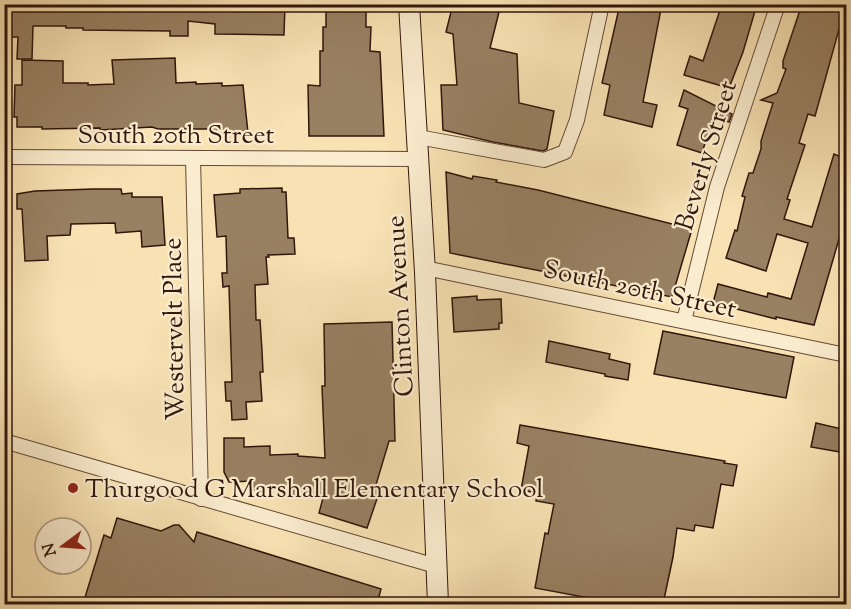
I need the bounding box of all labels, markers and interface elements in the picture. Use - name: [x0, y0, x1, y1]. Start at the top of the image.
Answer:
- street label: Beverly Street: [667, 76, 748, 235]
- street label: South 20th Street: [77, 118, 275, 155]
- street label: Clinton Avenue: [378, 214, 425, 398]
- street label: Westervelt Place: [155, 237, 196, 421]
- street label: South 20th Street: [539, 252, 740, 329]
- place label: Thurgood G Marshall Elementary School: [85, 472, 544, 509]
- marker: Thurgood G Marshall Elementary School: [66, 481, 80, 495]
- north arrow: [33, 516, 93, 576]
- text: N: [38, 540, 64, 559]

